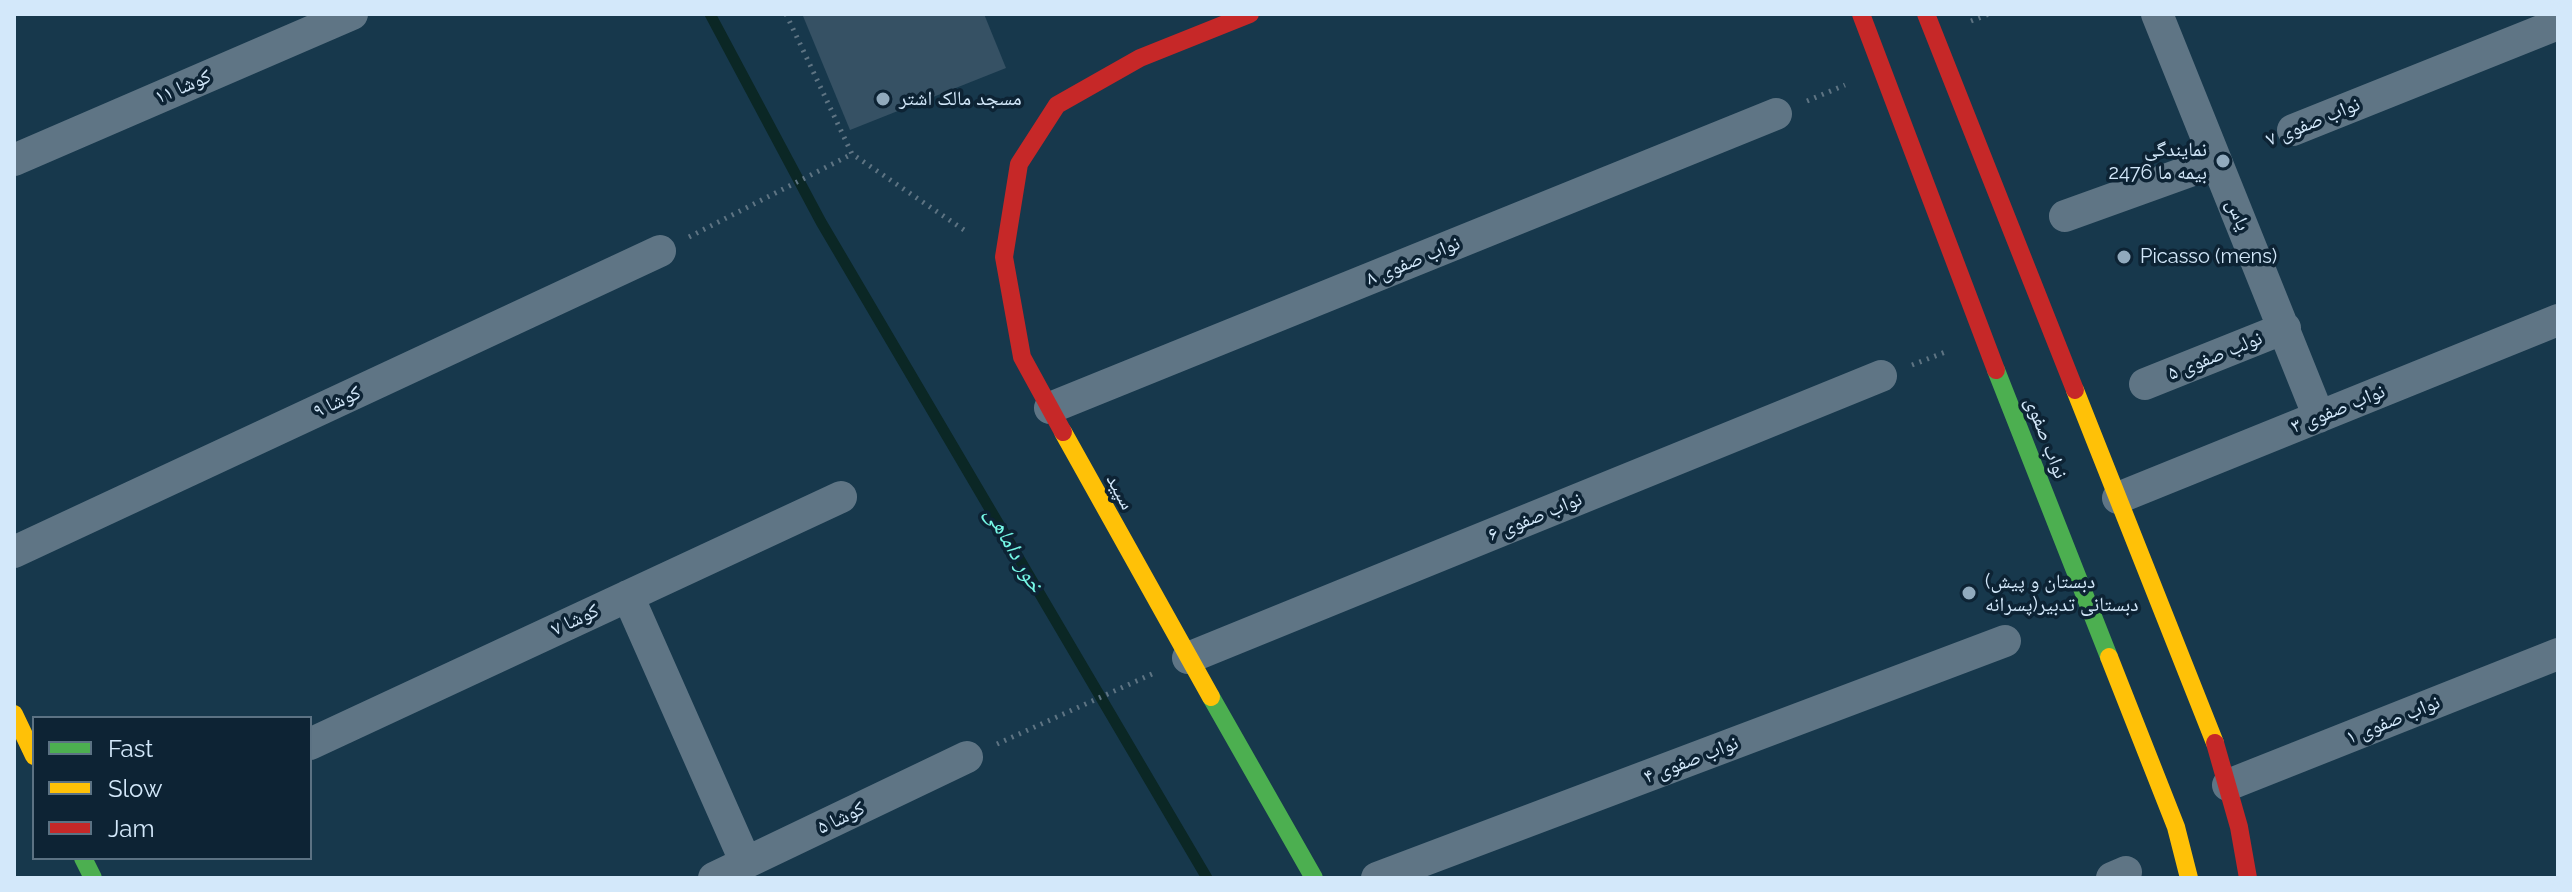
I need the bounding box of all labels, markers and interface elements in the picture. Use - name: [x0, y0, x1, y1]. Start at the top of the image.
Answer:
- street label: کوشا ۱۱: [151, 64, 215, 110]
- place label: مسجد مالک اشتر: [899, 87, 1022, 111]
- marker: مسجد مالک اشتر: [874, 90, 892, 108]
- street label: نواب صفوی ۷: [2262, 92, 2364, 152]
- place label: نمایندگی بیمه ما 2476: [2109, 138, 2207, 185]
- marker: نمایندگی بیمه ما 2476: [2214, 152, 2232, 170]
- street label: یاس: [2221, 196, 2255, 234]
- street label: نواب صفوی ۸: [1362, 231, 1464, 291]
- place label: Picasso (mens): [2140, 245, 2277, 269]
- marker: Picasso (mens): [2115, 248, 2133, 266]
- street label: نولب صفوی ۵: [2164, 326, 2266, 386]
- street label: نواب صفوی ۳: [2287, 379, 2389, 439]
- street label: کوشا ۹: [309, 381, 365, 423]
- street label: نواب صفوی: [2020, 394, 2072, 482]
- street label: سپید: [1101, 470, 1139, 514]
- street label: نواب صفوی ۶: [1484, 487, 1586, 547]
- water label: خور داماهی: [979, 502, 1049, 598]
- place label: (دبستان و پیش دبستانی تدبیر(پسرانه: [1985, 570, 2139, 617]
- marker: (دبستان و پیش دبستانی تدبیر(پسرانه: [1960, 584, 1978, 602]
- street label: کوشا ۷: [547, 599, 603, 641]
- street label: نواب صفوی ۱: [2342, 690, 2444, 750]
- legend: [32, 716, 312, 860]
- street label: نواب صفوی ۴: [1640, 731, 1742, 789]
- text: Fast: [108, 734, 153, 763]
- text: Slow: [108, 774, 162, 803]
- street label: کوشا ۵: [813, 796, 869, 840]
- text: Jam: [108, 814, 154, 843]

